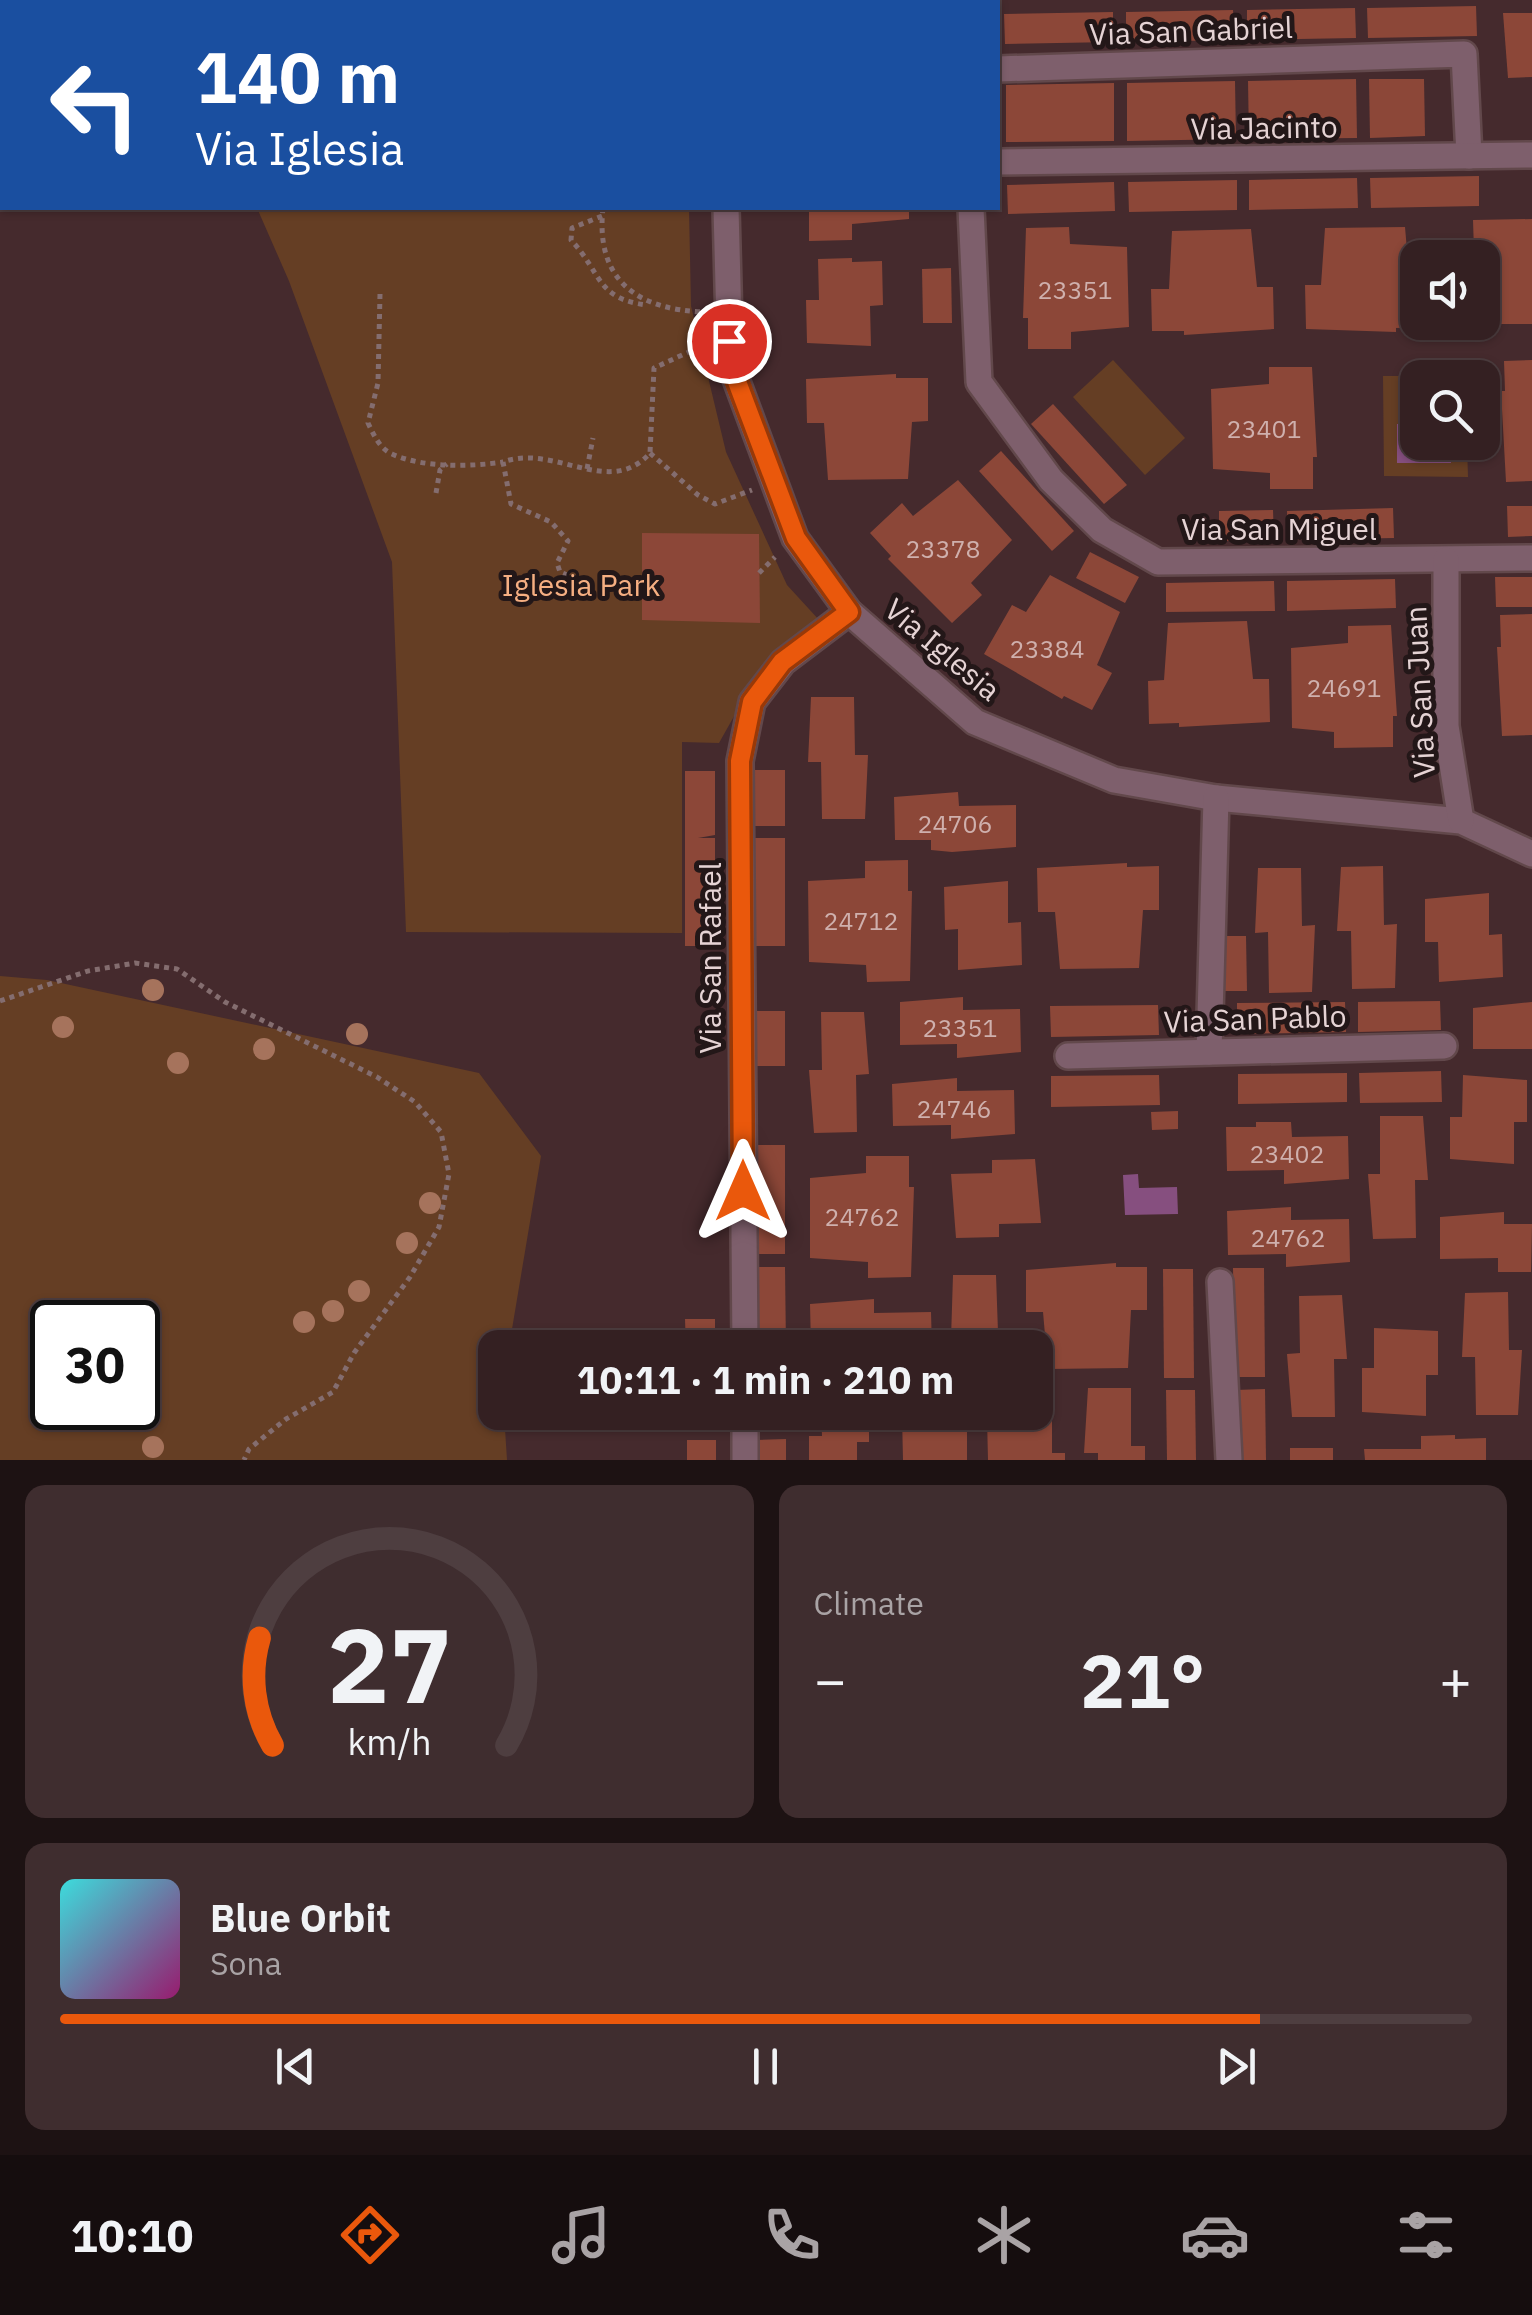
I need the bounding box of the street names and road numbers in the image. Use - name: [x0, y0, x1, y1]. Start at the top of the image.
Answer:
- street label: Via San Gabriel: [1088, 7, 1294, 53]
- street label: Via Jacinto: [1190, 106, 1338, 148]
- street label: Via San Miguel: [1181, 509, 1377, 548]
- street label: Via Iglesia: [877, 589, 1009, 709]
- street label: Via San Juan: [1395, 605, 1443, 779]
- street label: Via San Rafael: [690, 862, 729, 1054]
- street label: Via San Pablo: [1163, 995, 1347, 1041]

